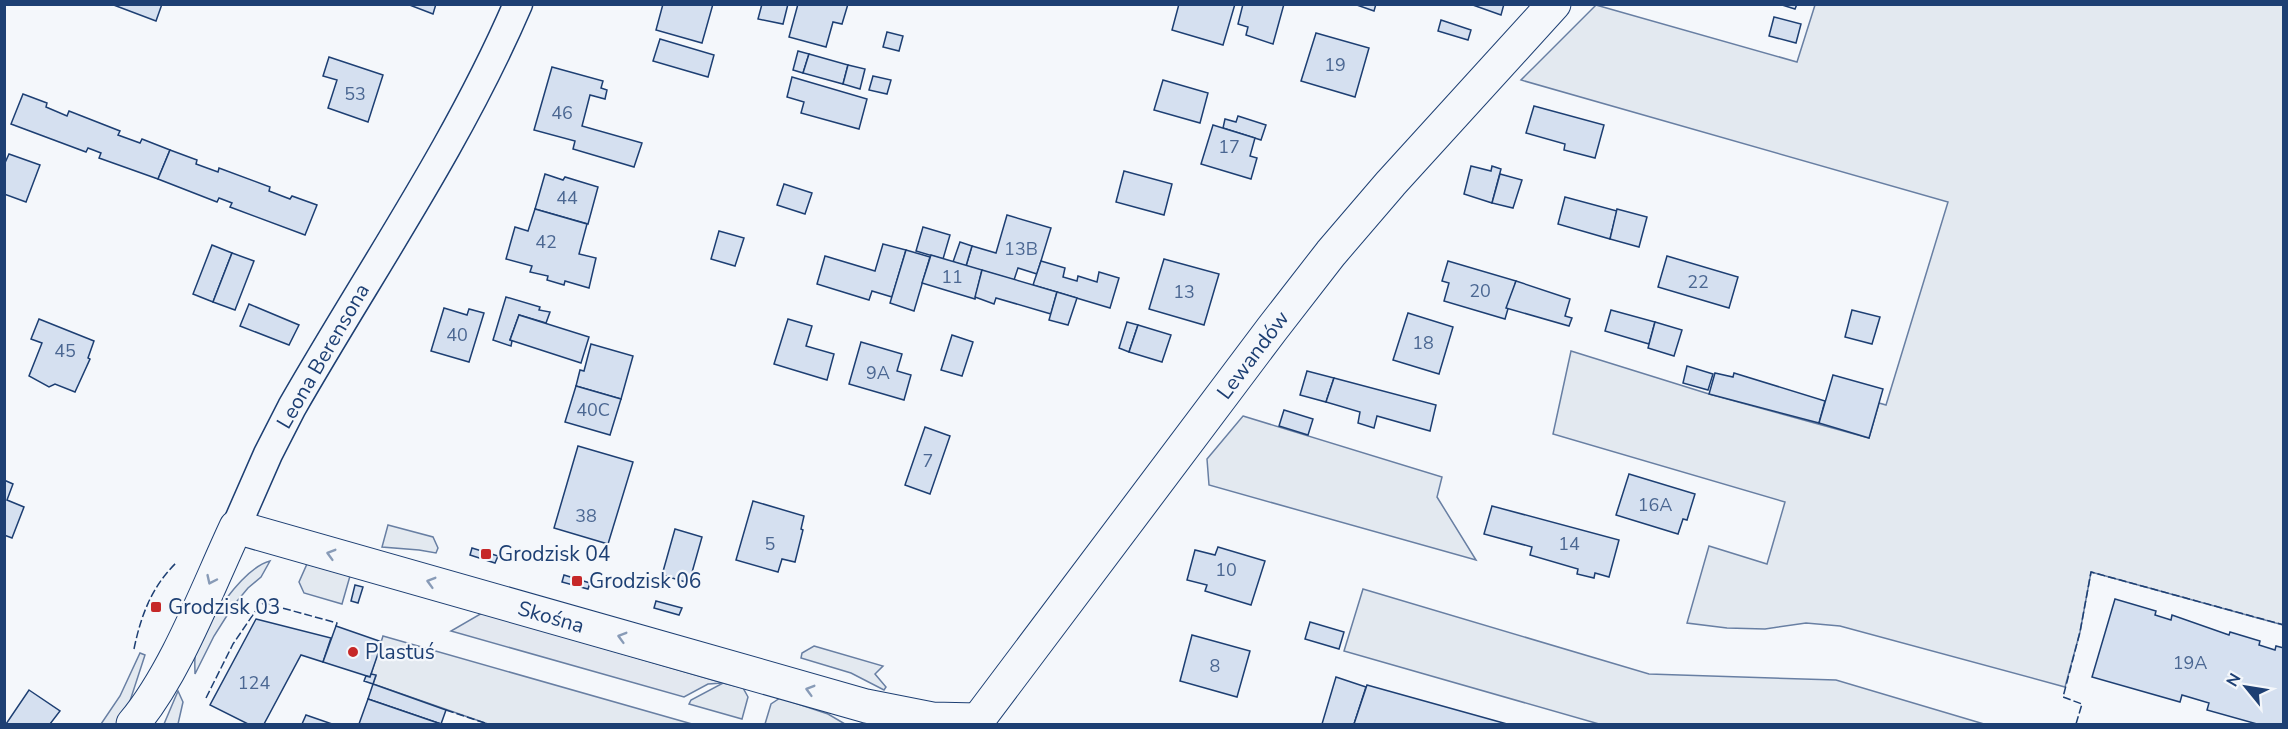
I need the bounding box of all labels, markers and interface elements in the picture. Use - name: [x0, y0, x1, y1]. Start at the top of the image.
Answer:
- house number: 19: [1324, 53, 1346, 77]
- house number: 53: [344, 82, 366, 106]
- house number: 46: [551, 101, 573, 125]
- house number: 17: [1218, 135, 1240, 159]
- house number: 44: [556, 186, 578, 210]
- house number: 42: [535, 230, 557, 254]
- house number: 13B: [1004, 237, 1038, 261]
- house number: 11: [941, 265, 963, 289]
- house number: 22: [1687, 270, 1709, 294]
- street label: Leona Berensona: [270, 278, 376, 434]
- house number: 20: [1469, 279, 1491, 303]
- house number: 13: [1173, 280, 1195, 304]
- street label: Lewandów: [1210, 305, 1296, 405]
- house number: 40: [446, 323, 468, 347]
- house number: 18: [1412, 331, 1434, 355]
- house number: 45: [54, 339, 76, 363]
- house number: 9A: [866, 361, 890, 385]
- house number: 40C: [576, 398, 610, 422]
- house number: 7: [923, 449, 933, 473]
- house number: 16A: [1638, 493, 1672, 517]
- house number: 38: [575, 504, 597, 528]
- house number: 5: [765, 532, 775, 556]
- house number: 14: [1558, 532, 1580, 556]
- place label: Grodzisk 04: [498, 540, 610, 568]
- marker: Grodzisk 04: [479, 547, 493, 561]
- one-way arrow: [326, 549, 337, 561]
- house number: 10: [1215, 558, 1237, 582]
- place label: Grodzisk 06: [589, 567, 701, 595]
- one-way arrow: [207, 574, 219, 585]
- marker: Grodzisk 06: [570, 574, 584, 588]
- one-way arrow: [426, 577, 436, 590]
- place label: Grodzisk 03: [168, 593, 280, 621]
- street label: Skośna: [514, 594, 588, 640]
- marker: Grodzisk 03: [149, 600, 163, 614]
- one-way arrow: [618, 632, 628, 644]
- place label: Plastuś: [365, 638, 435, 666]
- marker: Plastuś: [346, 645, 360, 659]
- house number: 19A: [2173, 651, 2207, 675]
- house number: 8: [1210, 654, 1220, 678]
- north arrow: [2216, 657, 2276, 717]
- text: N: [2221, 669, 2246, 691]
- house number: 124: [238, 671, 270, 695]
- one-way arrow: [805, 685, 816, 697]

